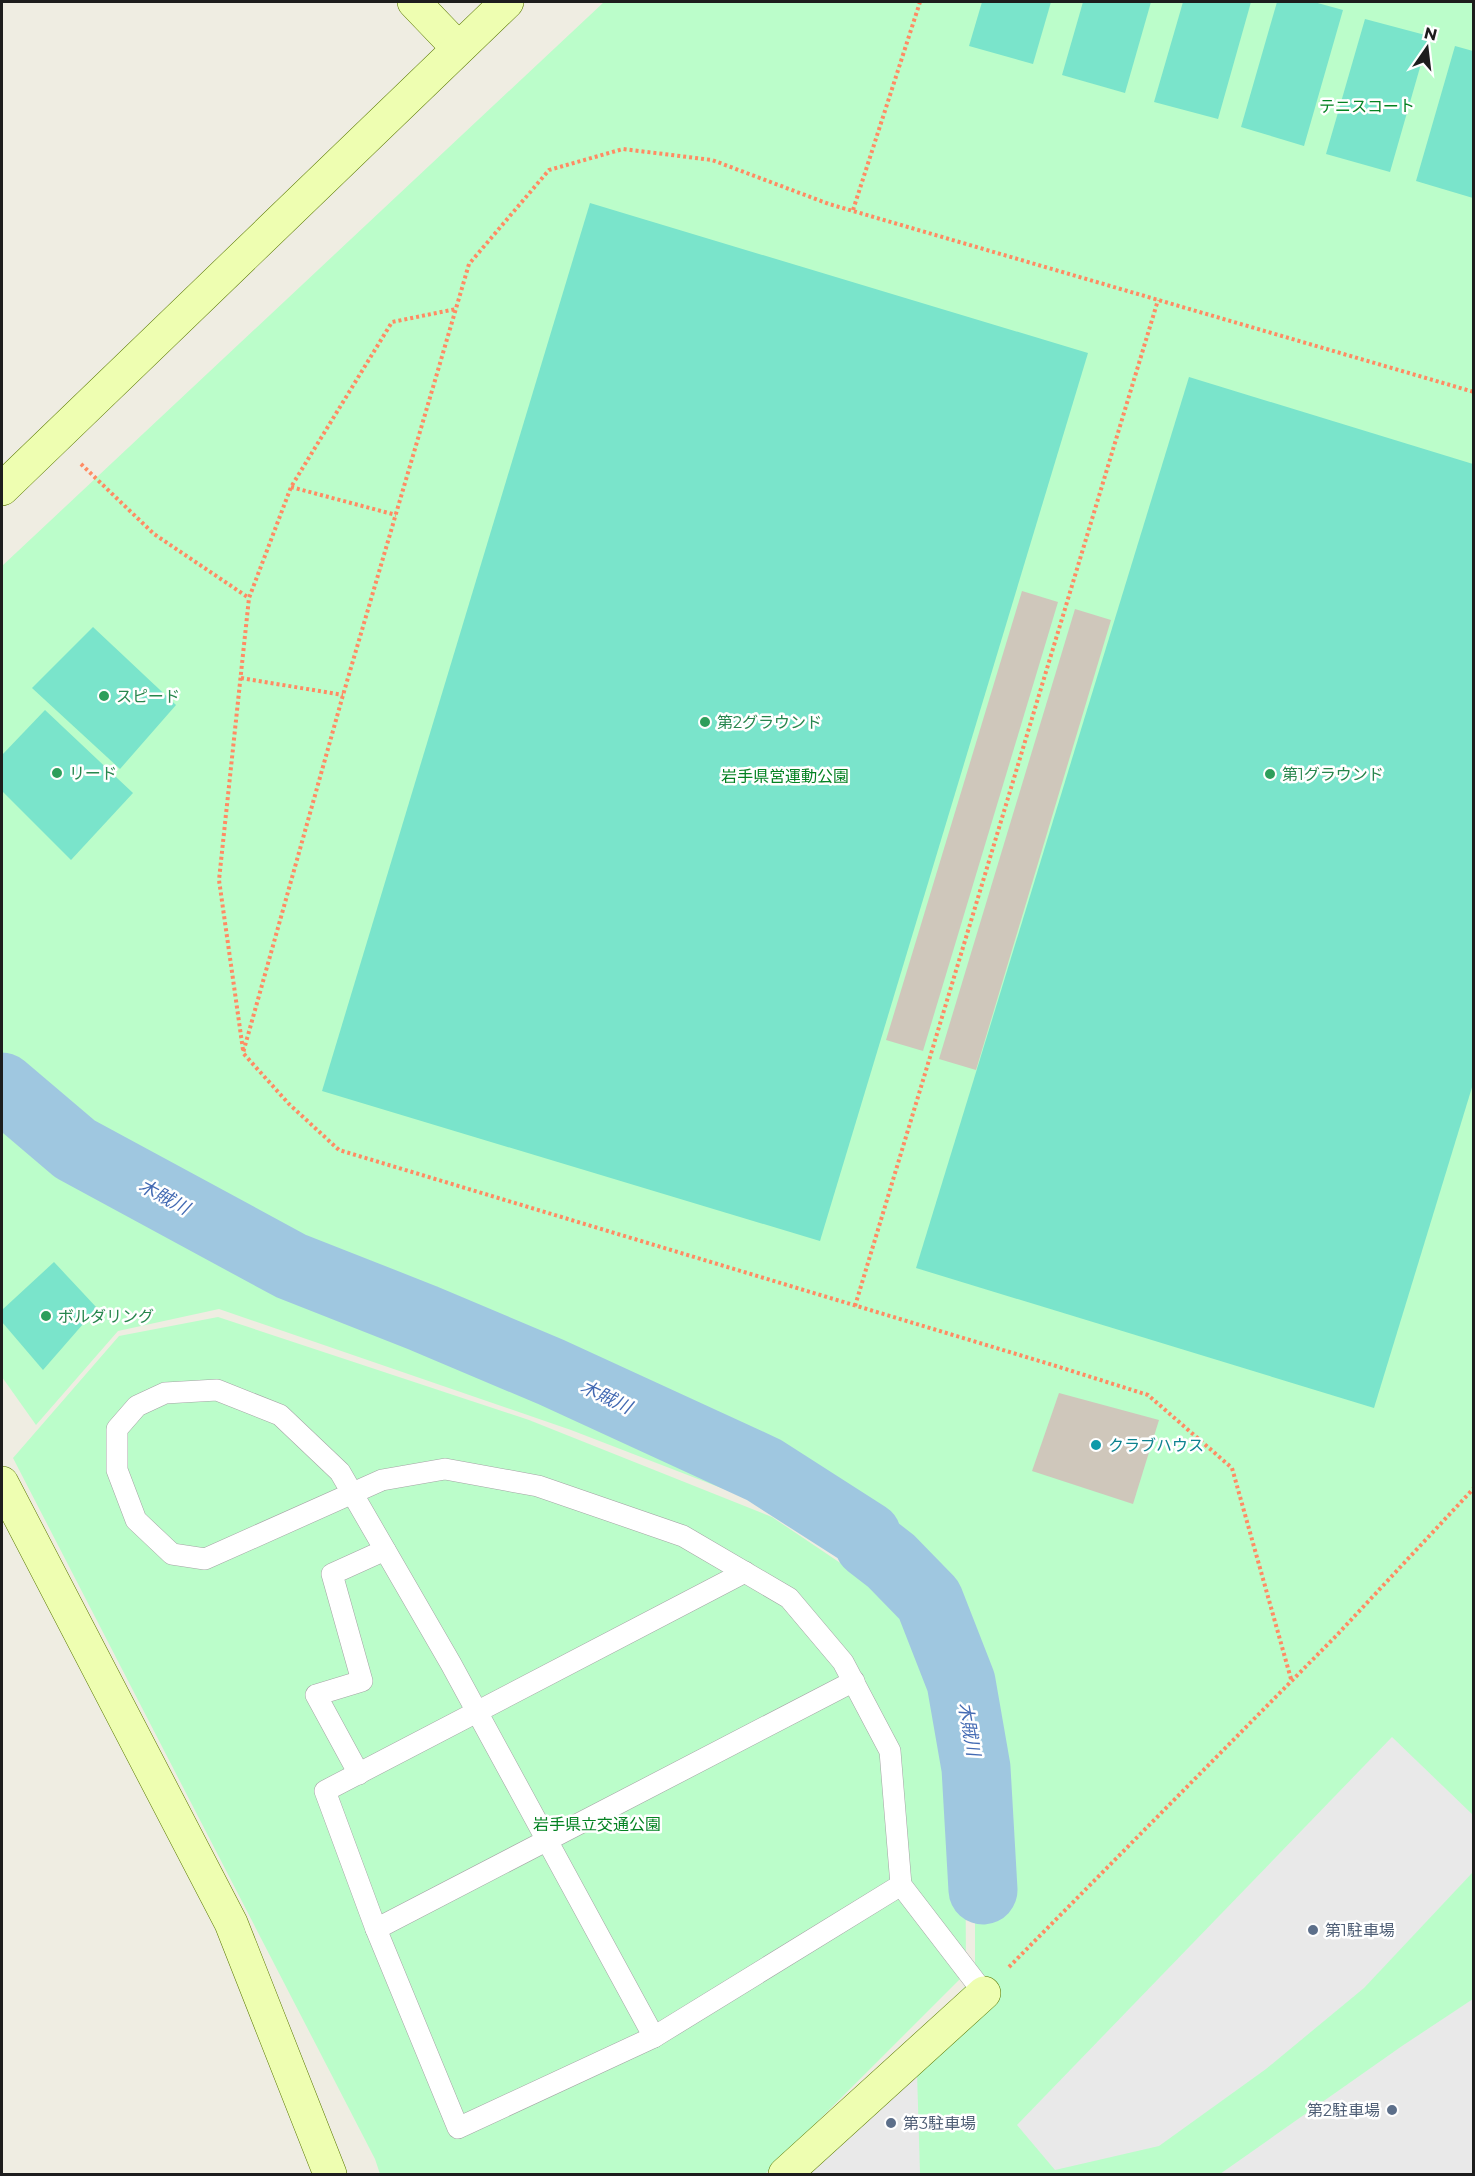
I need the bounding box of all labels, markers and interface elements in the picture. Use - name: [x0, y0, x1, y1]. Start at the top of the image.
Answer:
- north arrow: [1397, 18, 1457, 78]
- text: N: [1422, 23, 1439, 45]
- park label: テニスコート: [1319, 97, 1415, 116]
- place label: スピード: [116, 687, 180, 706]
- marker: スピード: [97, 689, 111, 703]
- place label: 第2グラウンド: [717, 713, 822, 732]
- marker: 第2グラウンド: [698, 715, 712, 729]
- place label: リード: [69, 764, 117, 783]
- place label: 第1グラウンド: [1282, 765, 1384, 784]
- marker: リード: [50, 766, 64, 780]
- park label: 岩手県営運動公園: [721, 767, 849, 786]
- marker: 第1グラウンド: [1263, 767, 1277, 781]
- water label: 木賊川: [135, 1175, 195, 1220]
- place label: ボルダリング: [58, 1307, 154, 1326]
- marker: ボルダリング: [39, 1309, 53, 1323]
- water label: 木賊川: [577, 1376, 637, 1419]
- place label: クラブハウス: [1108, 1436, 1204, 1455]
- marker: クラブハウス: [1089, 1438, 1103, 1452]
- water label: 木賊川: [953, 1701, 985, 1759]
- park label: 岩手県立交通公園: [533, 1815, 661, 1834]
- place label: 第1駐車場: [1325, 1921, 1395, 1940]
- marker: 第1駐車場: [1306, 1923, 1320, 1937]
- place label: 第2駐車場: [1307, 2101, 1380, 2120]
- marker: 第2駐車場: [1385, 2103, 1399, 2117]
- place label: 第3駐車場: [903, 2114, 976, 2133]
- marker: 第3駐車場: [884, 2116, 898, 2130]

